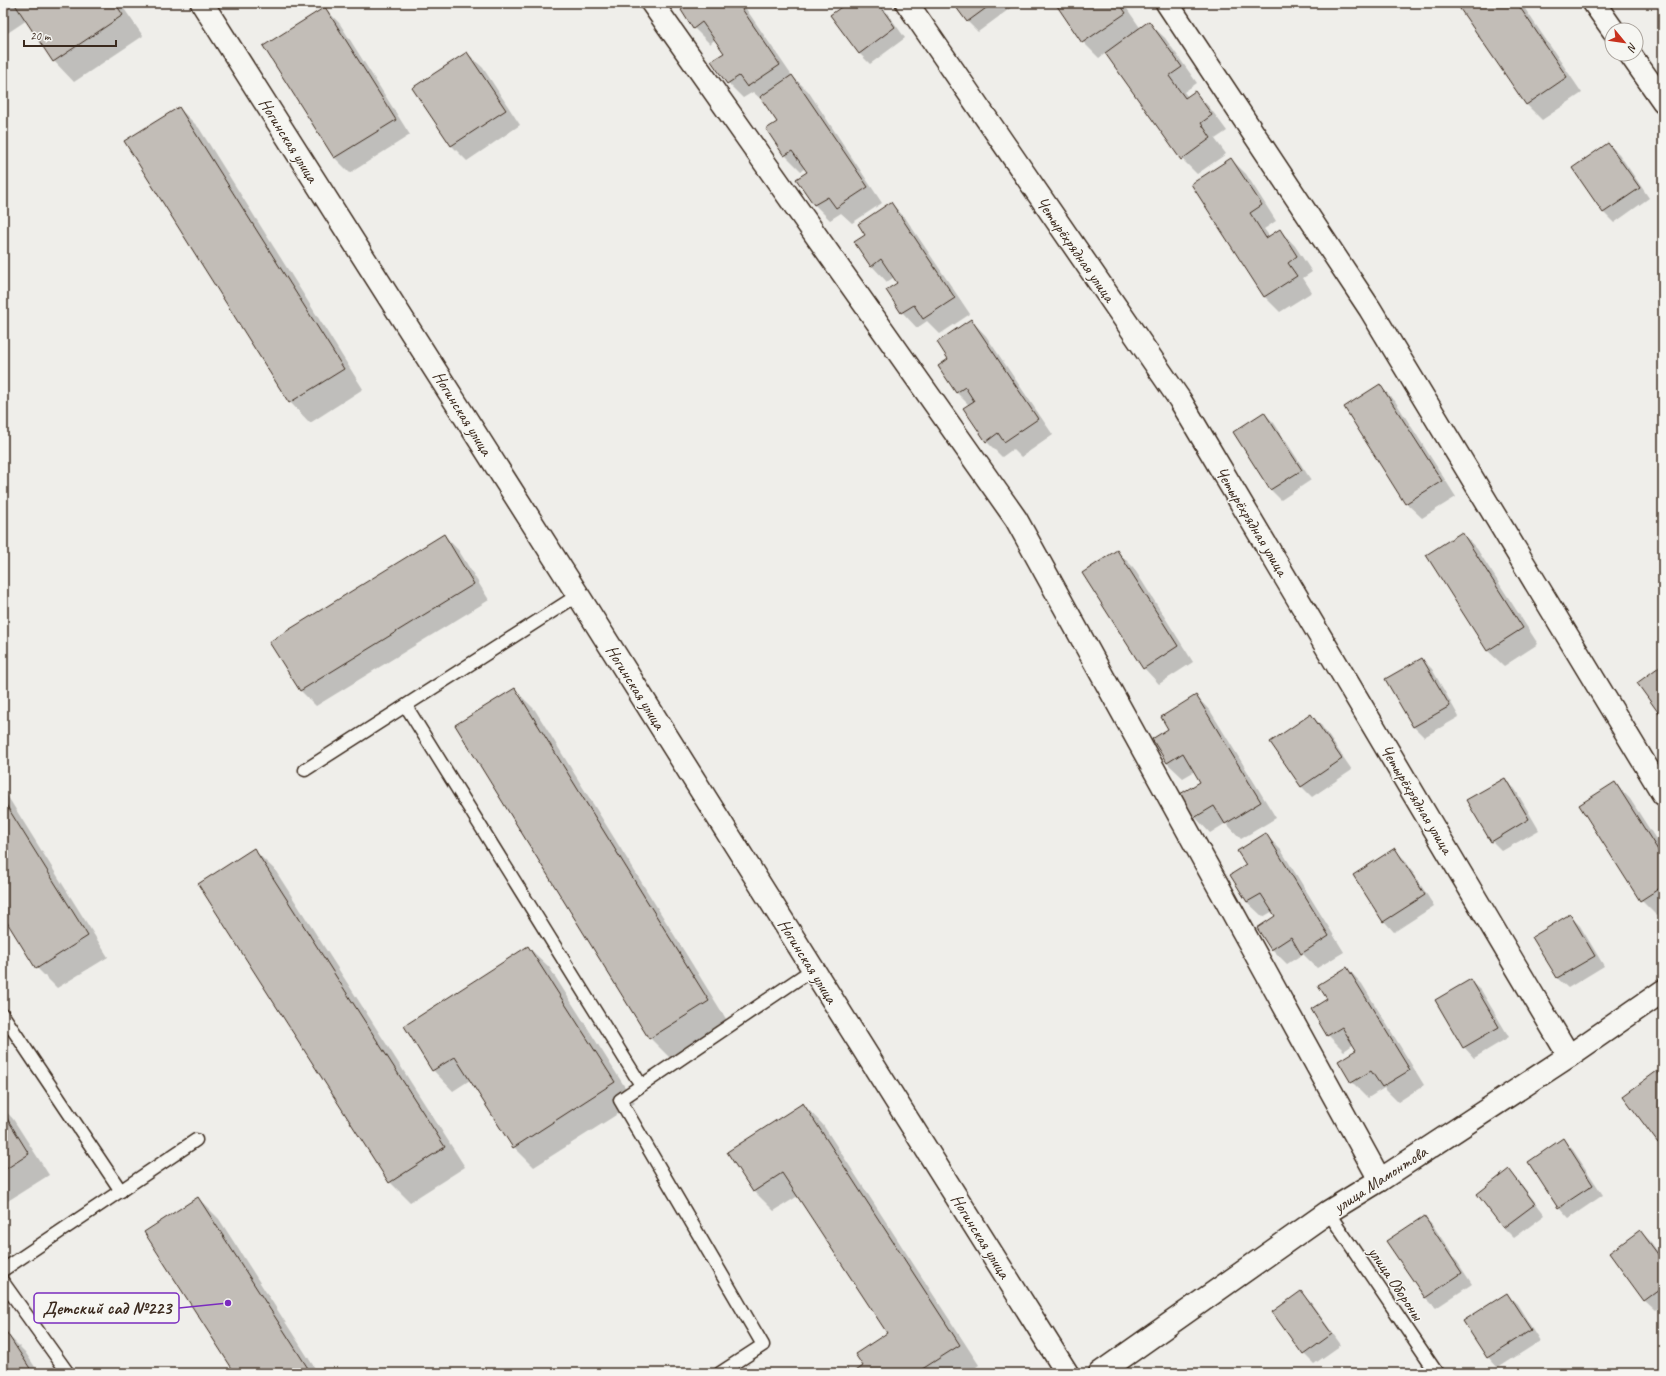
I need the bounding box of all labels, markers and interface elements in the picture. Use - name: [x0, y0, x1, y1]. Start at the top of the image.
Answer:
- scale bar: [24, 22, 116, 48]
- north arrow: [1604, 22, 1644, 62]
- text: 20 m: [30, 28, 52, 44]
- text: N: [1624, 40, 1641, 55]
- street label: Ногинская улица: [254, 94, 324, 188]
- street label: Четырёхрядная улица: [1031, 193, 1121, 308]
- street label: Ногинская улица: [428, 367, 498, 461]
- street label: Четырёхрядная улица: [1211, 463, 1293, 581]
- street label: Ногинская улица: [601, 641, 671, 735]
- street label: Четырёхрядная улица: [1376, 741, 1458, 859]
- street label: Ногинская улица: [773, 915, 843, 1009]
- street label: улица Мамонтова: [1329, 1141, 1432, 1218]
- street label: Ногинская улица: [946, 1190, 1016, 1284]
- street label: улица Обороны: [1363, 1242, 1429, 1326]
- callout: Детский сад №223: [34, 1293, 179, 1323]
- text: Детский сад №223: [43, 1297, 173, 1319]

